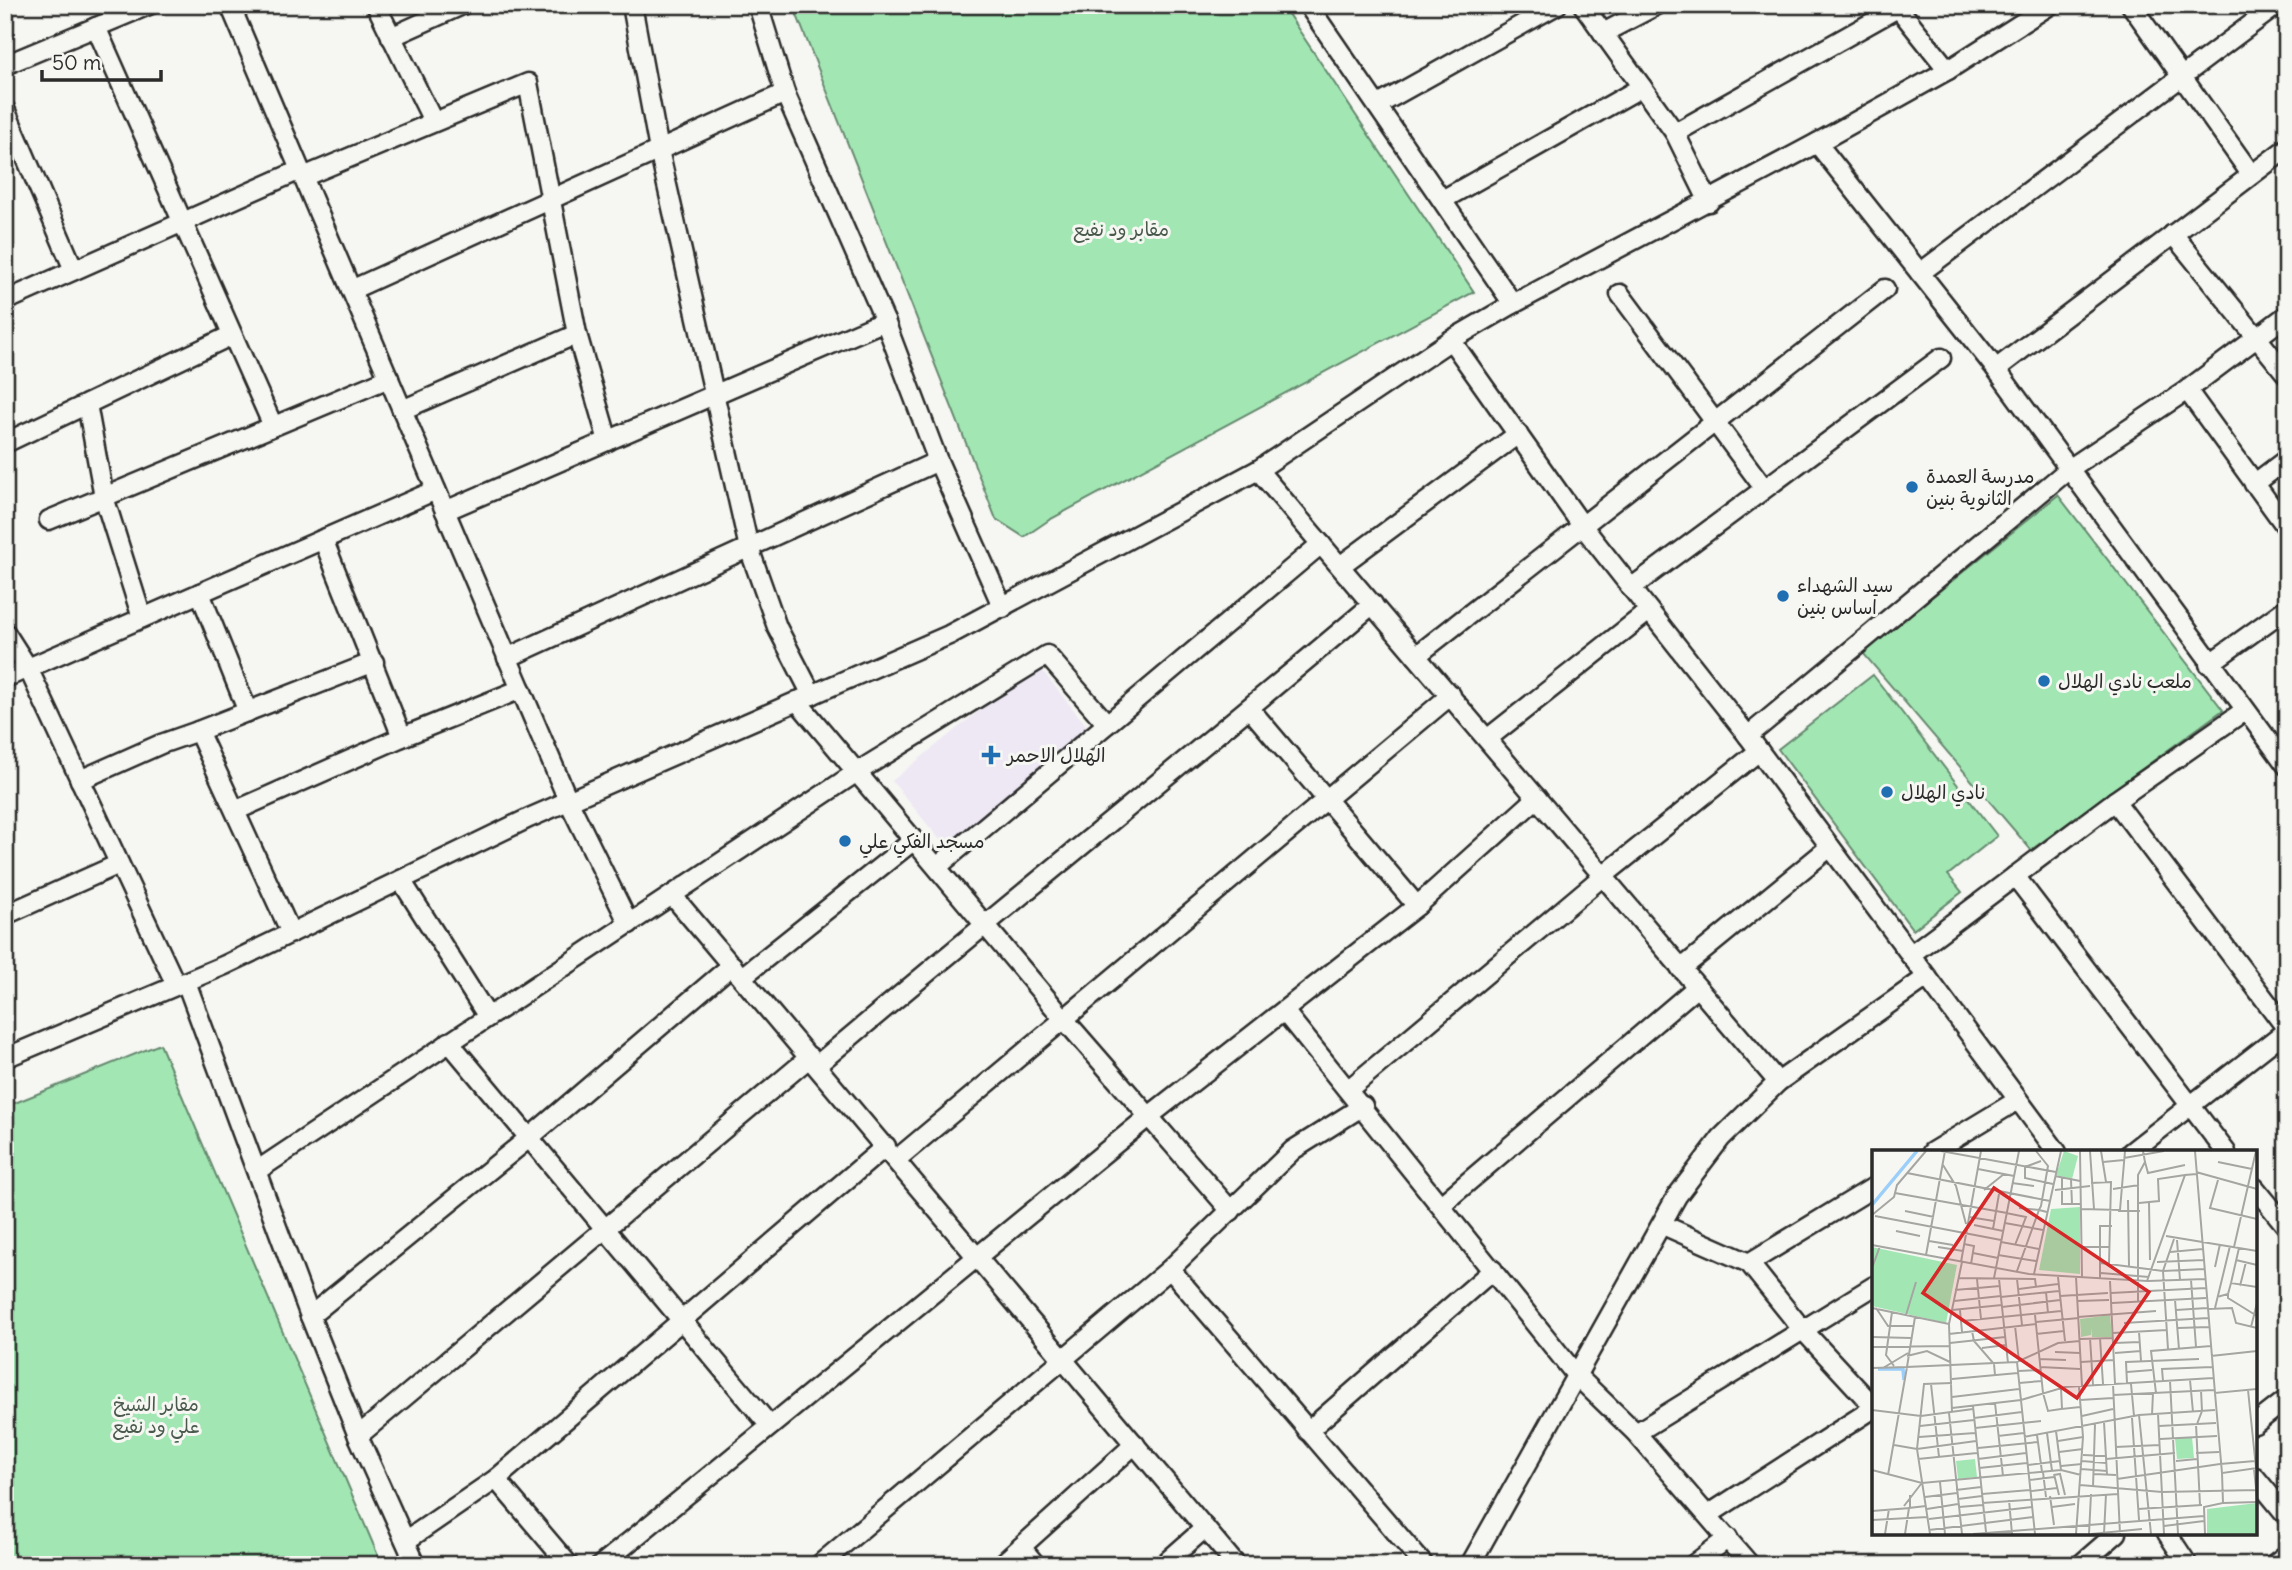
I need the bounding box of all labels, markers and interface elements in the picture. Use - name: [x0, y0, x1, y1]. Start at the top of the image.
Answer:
- scale bar: [42, 38, 161, 82]
- text: 50 m: [52, 49, 101, 76]
- park label: مقابر ود نفيع: [1073, 217, 1169, 243]
- place label: مدرسة العمدة الثانوية بنين: [1926, 464, 2035, 511]
- marker: مدرسة العمدة الثانوية بنين: [1904, 479, 1920, 495]
- place label: سيد الشهداء اساس بنين: [1797, 573, 1893, 619]
- marker: سيد الشهداء اساس بنين: [1775, 588, 1791, 604]
- place label: ملعب نادي الهلال: [2058, 669, 2192, 696]
- marker: ملعب نادي الهلال: [2036, 673, 2052, 689]
- place label: الهلال الاحمر: [1005, 743, 1106, 767]
- marker: الهلال الاحمر: [981, 745, 1001, 765]
- place label: نادي الهلال: [1901, 780, 1985, 807]
- marker: نادي الهلال: [1879, 784, 1895, 800]
- place label: مسجد الفكي علي: [859, 829, 985, 858]
- marker: مسجد الفكي علي: [837, 833, 853, 849]
- inset map: [1872, 1150, 2257, 1535]
- park label: مقابر الشيخ علي ود نفيع: [112, 1392, 200, 1443]

